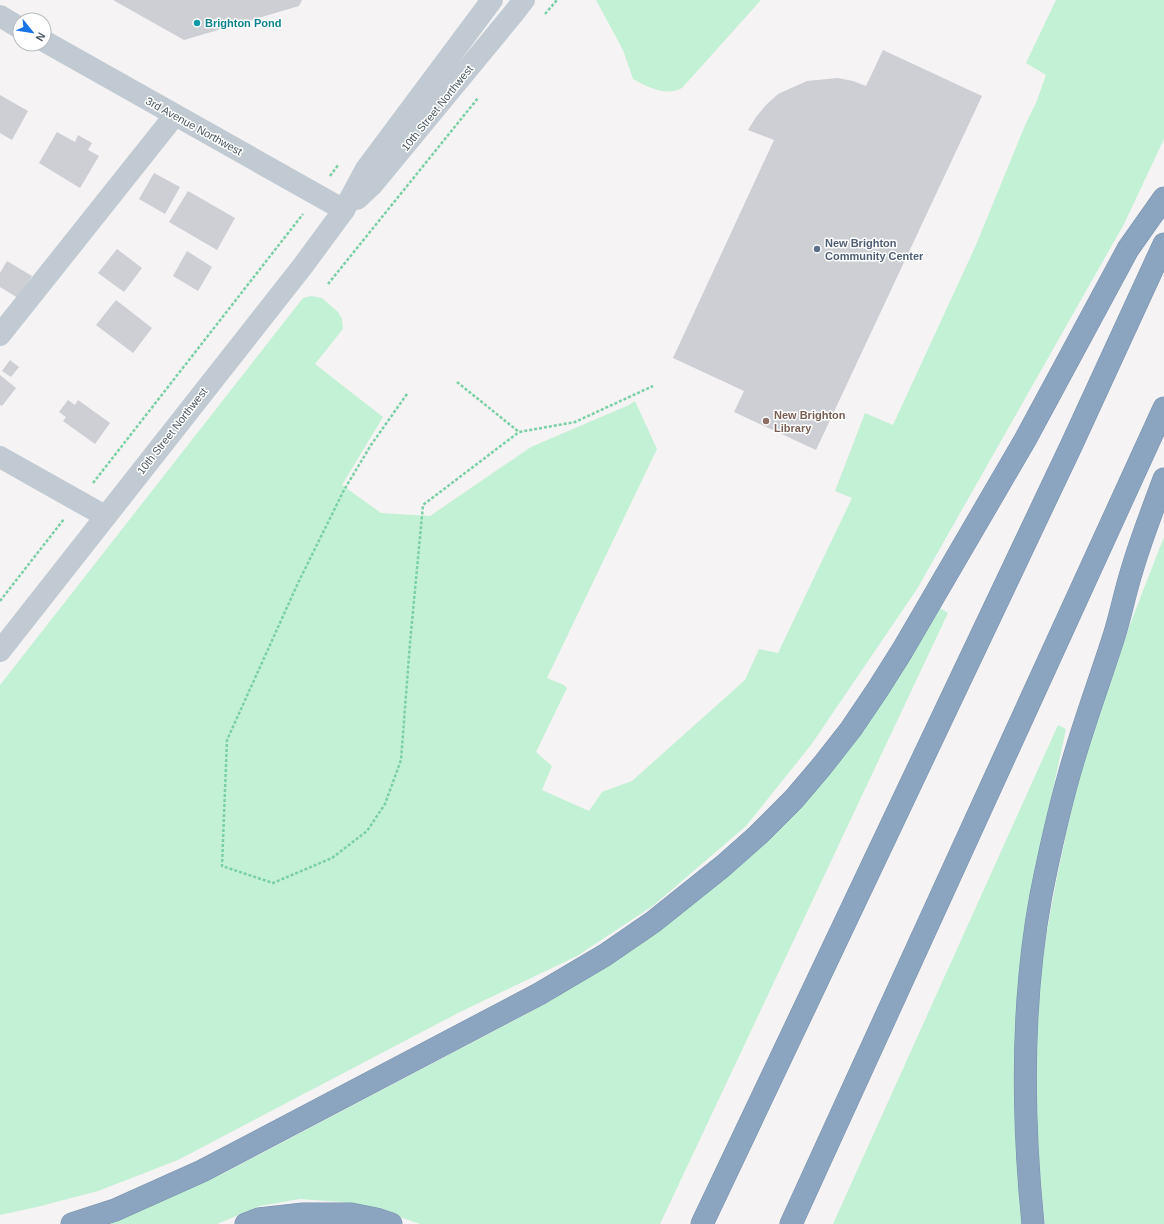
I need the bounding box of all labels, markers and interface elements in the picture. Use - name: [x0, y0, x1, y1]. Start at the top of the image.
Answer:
- north arrow: [12, 12, 52, 52]
- place label: Brighton Pond: [205, 17, 281, 29]
- marker: Brighton Pond: [192, 18, 202, 28]
- text: N: [33, 31, 48, 43]
- street label: 10th Street Northwest: [399, 63, 475, 153]
- street label: 3rd Avenue Northwest: [144, 95, 244, 157]
- place label: New Brighton Community Center: [825, 237, 924, 262]
- marker: New Brighton Community Center: [812, 244, 822, 254]
- street label: 10th Street Northwest: [135, 385, 209, 477]
- place label: New Brighton Library: [774, 409, 846, 434]
- marker: New Brighton Library: [761, 416, 771, 426]

